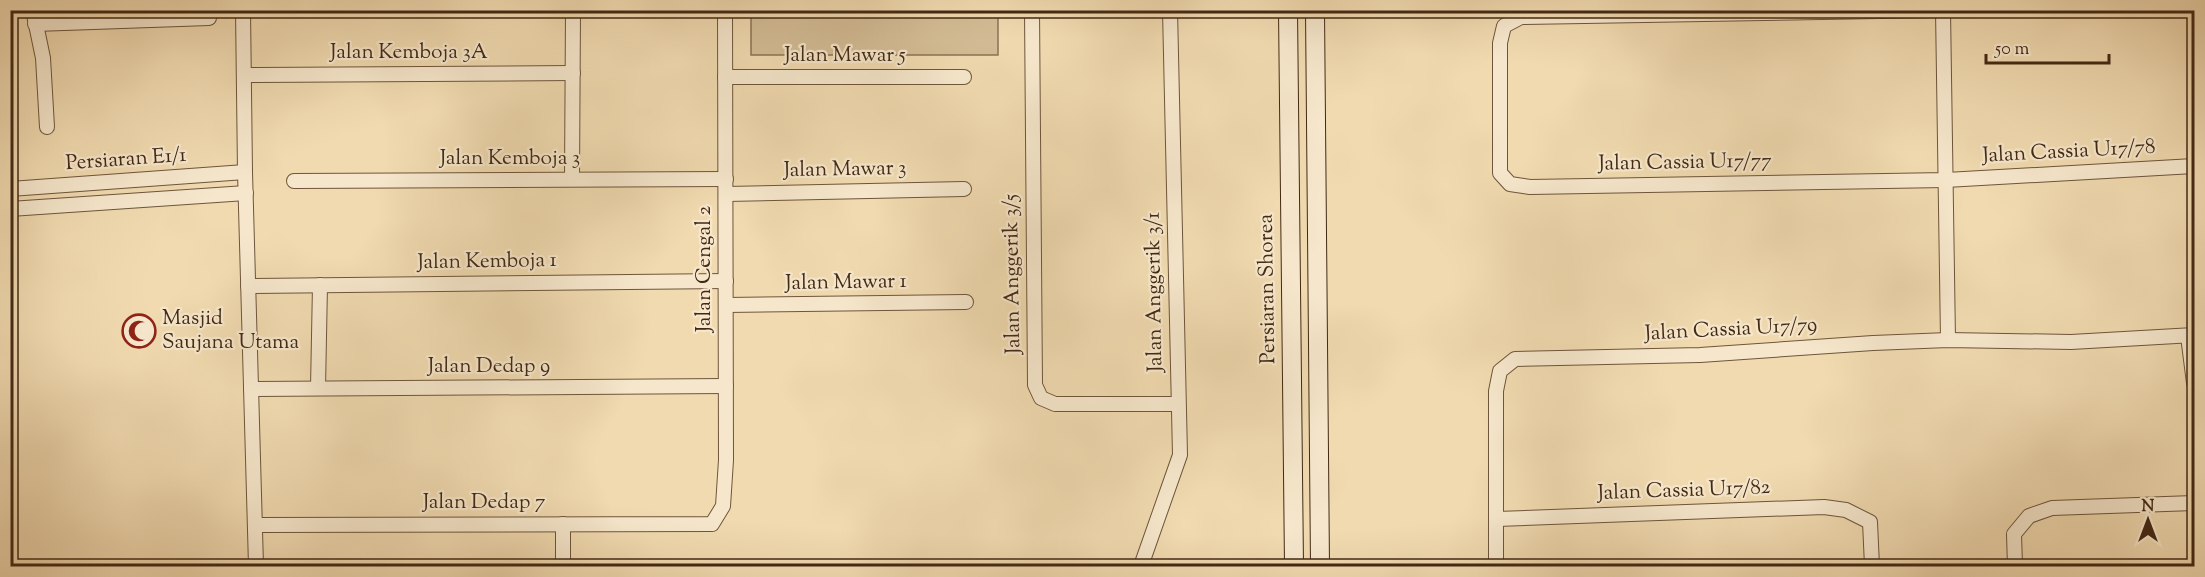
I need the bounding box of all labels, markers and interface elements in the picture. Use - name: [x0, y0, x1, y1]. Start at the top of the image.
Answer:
- scale bar: [1986, 27, 2109, 65]
- text: 50 m: [1994, 37, 2030, 63]
- street label: Jalan Kemboja 3A: [329, 38, 488, 68]
- street label: Jalan Mawar 5: [783, 41, 906, 71]
- street label: Jalan Cassia U17/78: [1981, 132, 2156, 172]
- street label: Persiaran E1/1: [65, 141, 187, 179]
- street label: Jalan Kemboja 3: [439, 144, 580, 174]
- street label: Jalan Cassia U17/77: [1597, 146, 1772, 180]
- street label: Jalan Mawar 3: [782, 154, 907, 186]
- street label: Jalan Anggerik 3/5: [997, 194, 1029, 355]
- street label: Jalan Cengal 2: [690, 206, 720, 333]
- street label: Jalan Anggerik 3/1: [1139, 212, 1171, 373]
- street label: Persiaran Shorea: [1252, 213, 1284, 364]
- street label: Jalan Kemboja 1: [416, 246, 557, 278]
- street label: Jalan Mawar 1: [784, 267, 907, 299]
- place label: Masjid Saujana Utama: [162, 304, 299, 358]
- street label: Jalan Cassia U17/79: [1643, 311, 1818, 350]
- mosque icon: Masjid Saujana Utama: [121, 313, 157, 349]
- street label: Jalan Dedap 9: [427, 352, 550, 382]
- street label: Jalan Cassia U17/82: [1596, 473, 1771, 509]
- street label: Jalan Dedap 7: [422, 488, 546, 518]
- north arrow: [2118, 490, 2178, 550]
- text: N: [2142, 496, 2155, 519]

